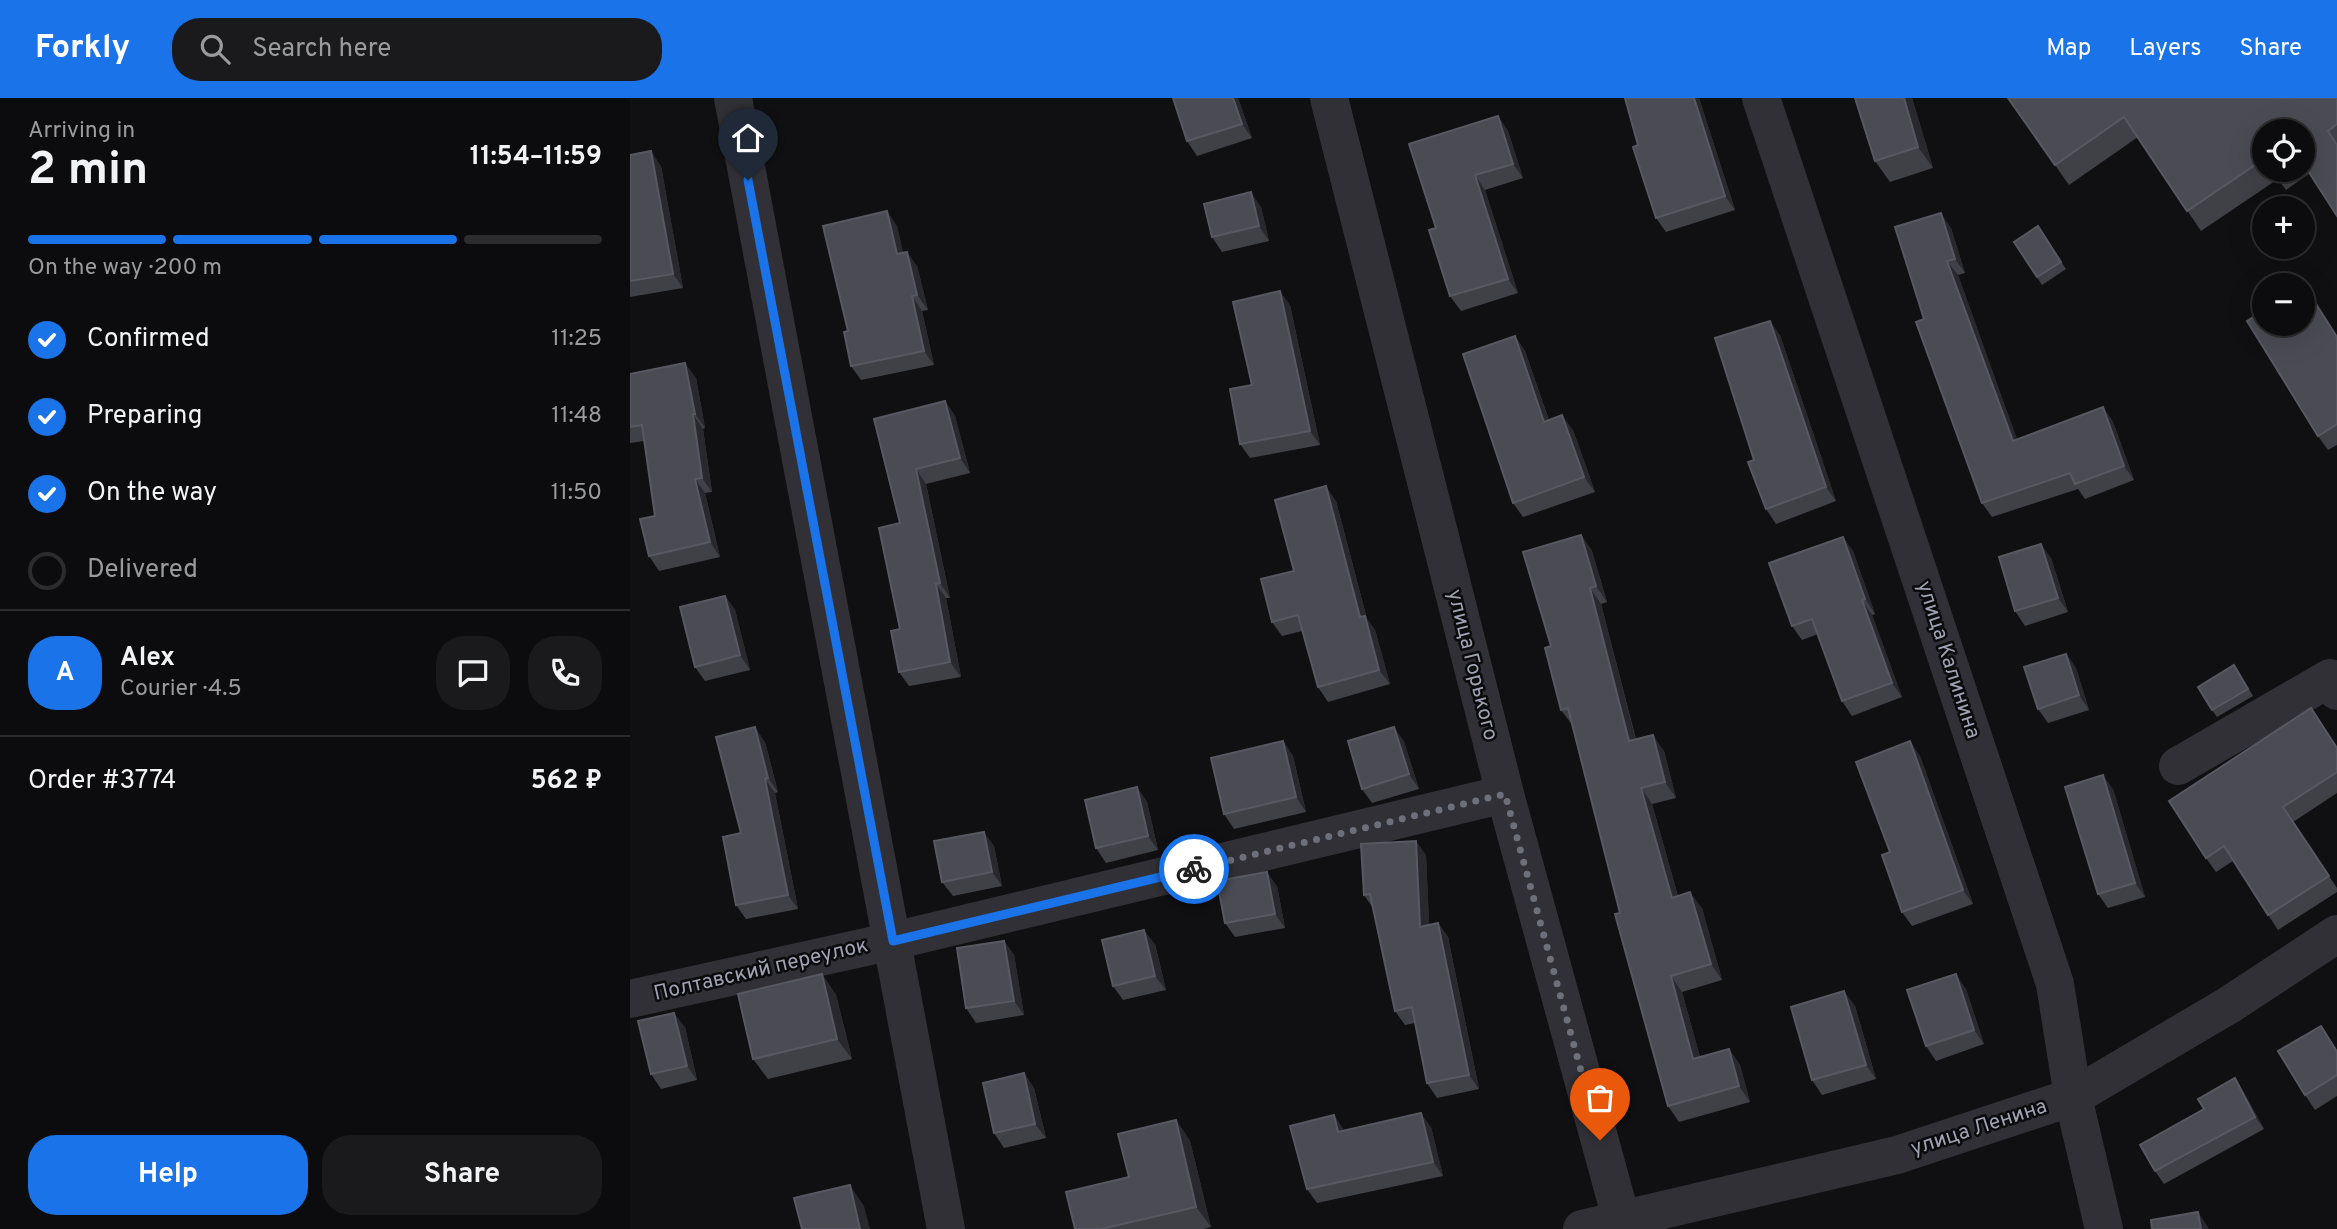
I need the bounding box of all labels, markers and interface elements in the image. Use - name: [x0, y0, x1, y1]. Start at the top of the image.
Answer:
- search box: [172, 18, 662, 81]
- text: Forkly: [35, 28, 130, 70]
- icon: search: [196, 30, 234, 68]
- text: Search here: [252, 33, 391, 66]
- text: Map: [2046, 34, 2091, 64]
- text: Layers: [2129, 34, 2201, 64]
- text: Share: [2239, 34, 2302, 64]
- pin: [718, 108, 778, 180]
- text: Arriving in: [28, 117, 135, 146]
- icon: home: [729, 119, 767, 157]
- map controls: [2252, 119, 2315, 336]
- button: locate: [2252, 119, 2315, 182]
- text: 11:54–11:59: [470, 141, 602, 174]
- text: 2 min: [28, 142, 148, 201]
- button: +: [2252, 196, 2315, 259]
- text: On the way · 200 m: [28, 254, 222, 283]
- button: −: [2252, 273, 2315, 336]
- icon: check: [28, 321, 66, 359]
- text: Confirmed: [87, 323, 210, 356]
- text: 11:25: [551, 325, 602, 354]
- icon: check: [28, 398, 66, 436]
- text: Preparing: [87, 400, 202, 433]
- text: 11:48: [551, 402, 602, 431]
- icon: check: [28, 475, 66, 513]
- text: On the way: [87, 477, 217, 510]
- text: 11:50: [551, 479, 602, 508]
- text: Delivered: [87, 554, 198, 587]
- street label: улица Калинина: [1910, 578, 1986, 742]
- street label: улица Горького: [1440, 587, 1504, 743]
- button: chat: [436, 636, 510, 710]
- button: phone: [528, 636, 602, 710]
- text: Alex: [120, 642, 175, 675]
- text: A: [56, 657, 74, 690]
- text: Courier · 4.5: [120, 675, 242, 704]
- text: Order #3774: [28, 765, 176, 798]
- text: 562 ₽: [531, 765, 602, 798]
- courier: [1159, 834, 1229, 904]
- icon: bike: [1175, 850, 1213, 888]
- street label: Полтавский переулок: [651, 932, 871, 1008]
- pin: [1570, 1068, 1630, 1140]
- icon: bag: [1581, 1079, 1619, 1117]
- street label: улица Ленина: [1907, 1093, 2051, 1163]
- button: Help: [28, 1135, 308, 1215]
- button: Share: [322, 1135, 602, 1215]

